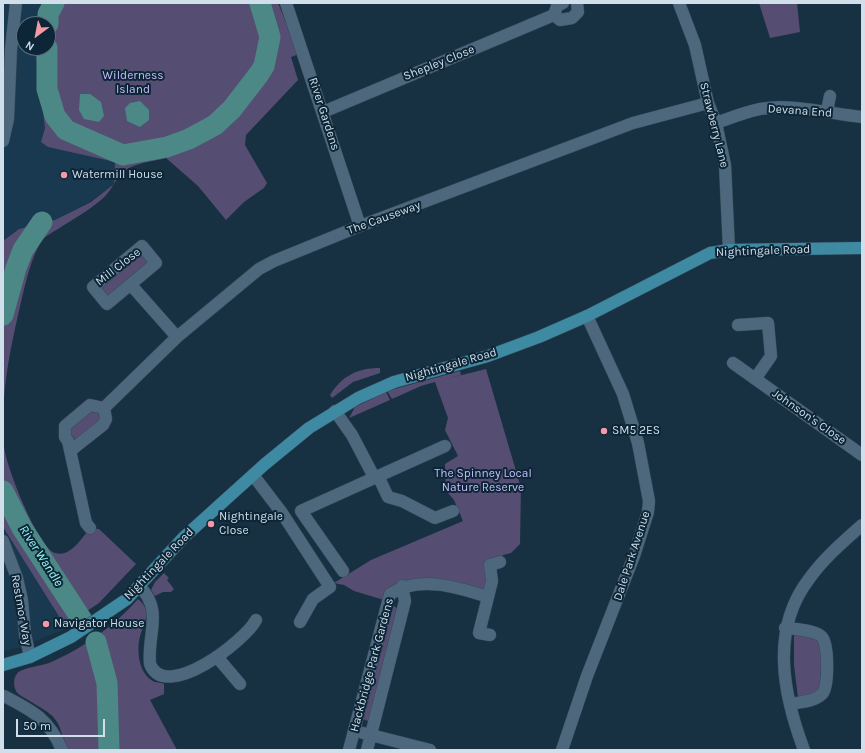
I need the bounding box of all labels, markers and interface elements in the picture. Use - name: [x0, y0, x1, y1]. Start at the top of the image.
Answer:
- north arrow: [16, 16, 56, 56]
- text: N: [23, 38, 37, 53]
- street label: Shepley Close: [401, 42, 477, 84]
- park label: Wilderness Island: [102, 69, 164, 97]
- street label: River Gardens: [305, 76, 343, 152]
- street label: Strawberry Lane: [696, 81, 732, 169]
- street label: Devana End: [767, 102, 833, 120]
- place label: Watermill House: [72, 168, 163, 182]
- marker: Watermill House: [59, 170, 69, 180]
- street label: The Causeway: [345, 198, 423, 238]
- street label: Nightingale Road: [716, 242, 810, 260]
- street label: Mill Close: [93, 245, 143, 289]
- street label: Nightingale Road: [404, 345, 498, 385]
- street label: Johnson's Close: [769, 386, 849, 448]
- place label: SM5 2ES: [612, 424, 660, 438]
- marker: SM5 2ES: [599, 426, 609, 436]
- park label: The Spinney Local Nature Reserve: [434, 467, 532, 495]
- street label: Dale Park Avenue: [611, 509, 653, 603]
- place label: Nightingale Close: [219, 510, 283, 538]
- marker: Nightingale Close: [206, 519, 216, 529]
- water label: River Wandle: [15, 522, 67, 590]
- street label: Nightingale Road: [121, 525, 197, 603]
- street label: Restmor Way: [8, 573, 34, 647]
- street label: Hackbridge Park Gardens: [347, 596, 397, 734]
- place label: Navigator House: [54, 617, 144, 631]
- marker: Navigator House: [41, 619, 51, 629]
- scale bar: [18, 711, 107, 737]
- text: 50 m: [23, 719, 51, 733]

